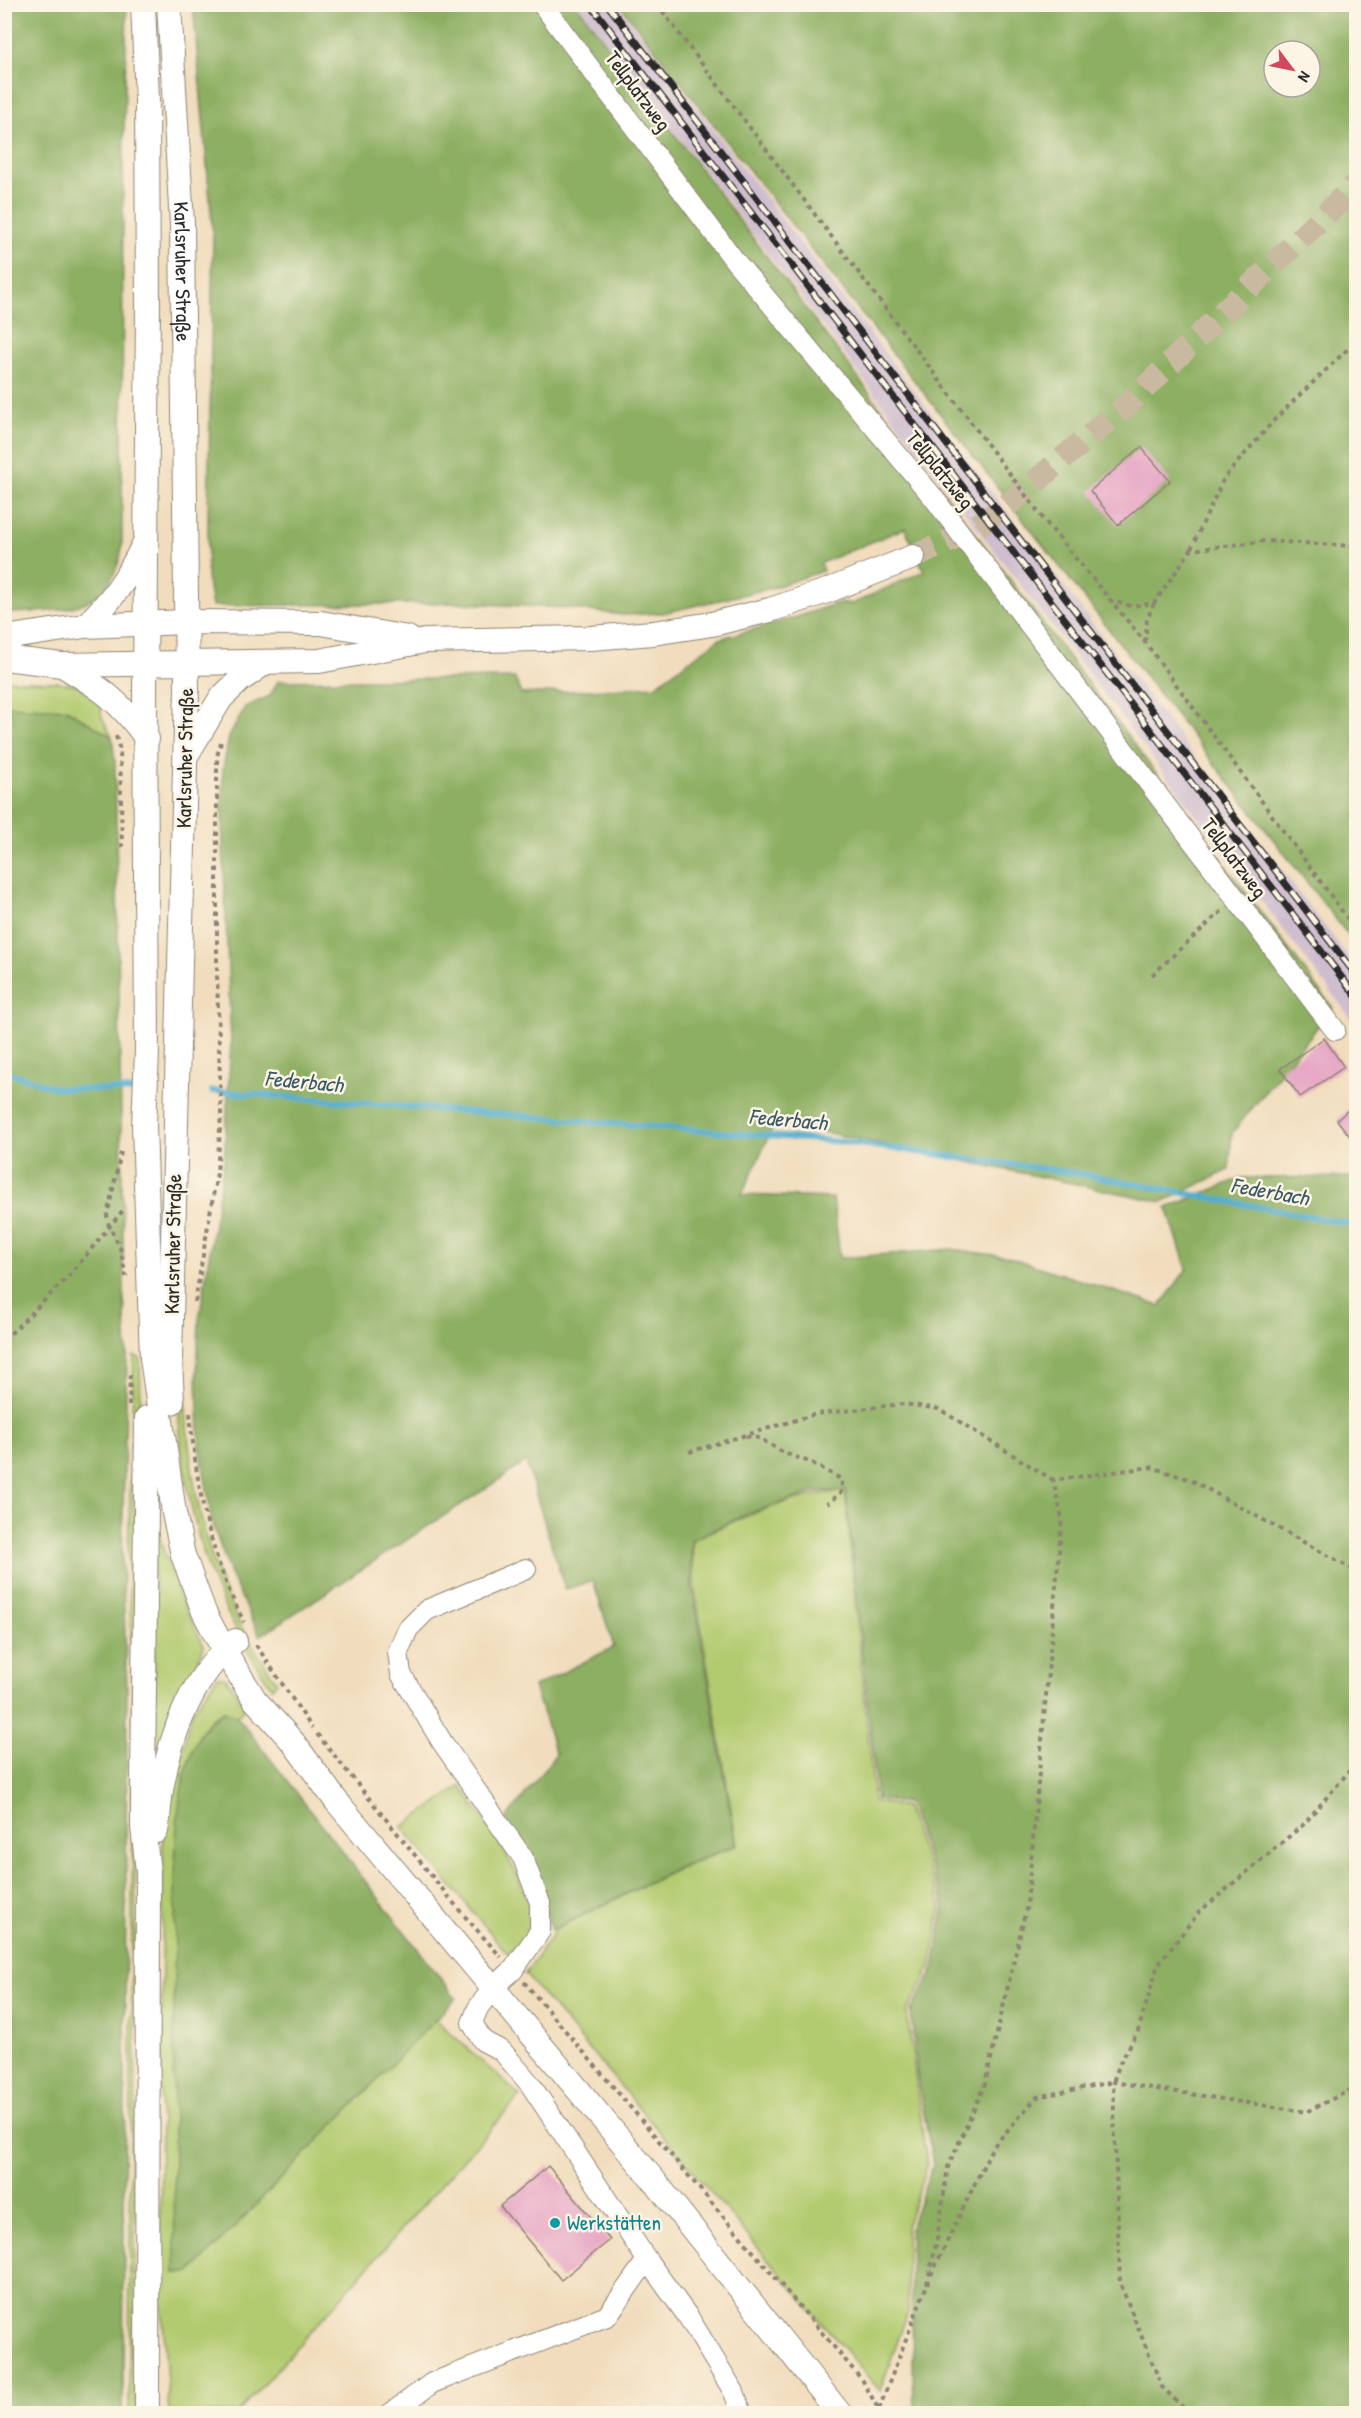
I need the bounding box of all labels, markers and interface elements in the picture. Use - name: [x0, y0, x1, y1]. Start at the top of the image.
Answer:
- north arrow: [1262, 39, 1322, 99]
- street label: Tellplatzweg: [599, 45, 678, 137]
- text: N: [1293, 68, 1316, 87]
- street label: Karlsruher Straße: [167, 201, 198, 342]
- street label: Tellplatzweg: [900, 424, 981, 515]
- street label: Karlsruher Straße: [169, 688, 200, 828]
- street label: Tellplatzweg: [1195, 812, 1274, 904]
- water label: Federbach: [264, 1063, 346, 1100]
- water label: Federbach: [748, 1101, 830, 1138]
- water label: Federbach: [1229, 1169, 1313, 1213]
- street label: Karlsruher Straße: [157, 1174, 188, 1314]
- place label: Werkstätten: [567, 2208, 661, 2237]
- marker: Werkstätten: [548, 2216, 562, 2230]

